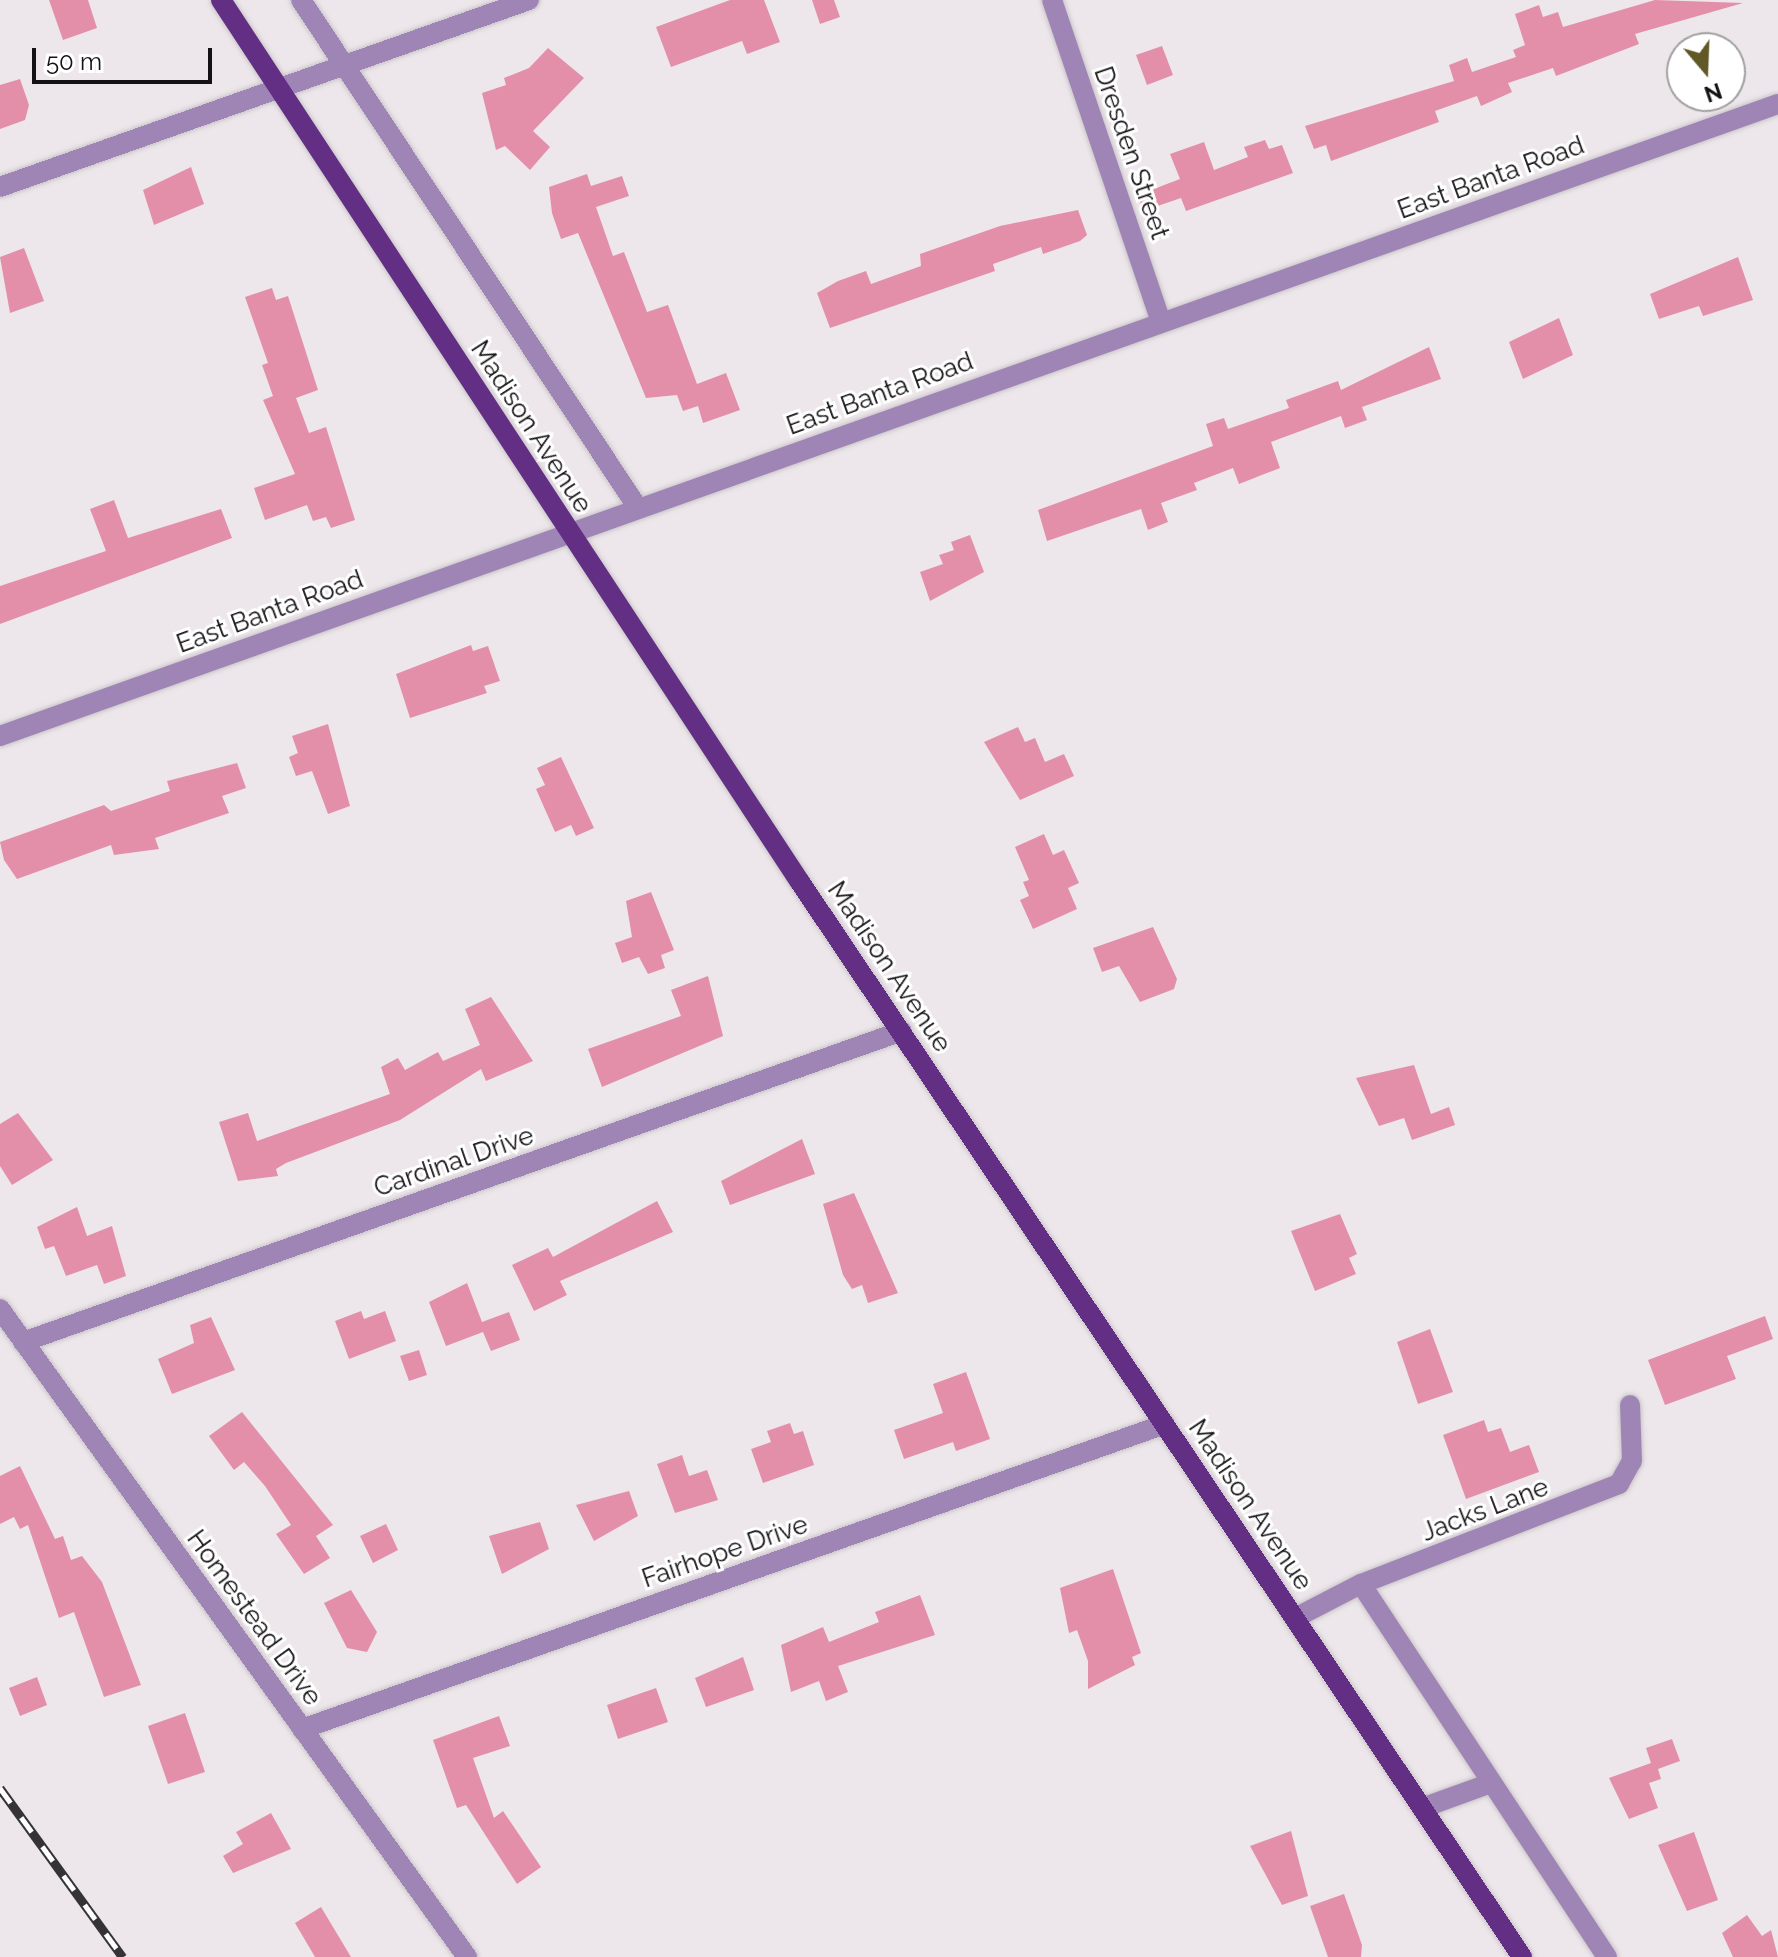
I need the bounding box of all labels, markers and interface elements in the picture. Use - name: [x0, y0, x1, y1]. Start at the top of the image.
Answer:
- scale bar: [36, 32, 216, 82]
- north arrow: [1666, 32, 1746, 112]
- text: 50 m: [46, 47, 102, 76]
- street label: Dresden Street: [1087, 63, 1175, 243]
- text: N: [1701, 78, 1725, 108]
- street label: East Banta Road: [1393, 130, 1589, 226]
- street label: Madison Avenue: [464, 335, 598, 519]
- street label: East Banta Road: [782, 346, 978, 442]
- street label: East Banta Road: [172, 564, 368, 660]
- street label: Madison Avenue: [820, 875, 958, 1059]
- street label: Cardinal Drive: [370, 1120, 538, 1204]
- street label: Madison Avenue: [1181, 1413, 1319, 1597]
- street label: Jacks Lane: [1417, 1472, 1553, 1548]
- street label: Fairhope Drive: [638, 1509, 812, 1595]
- street label: Homestead Drive: [180, 1524, 328, 1712]

